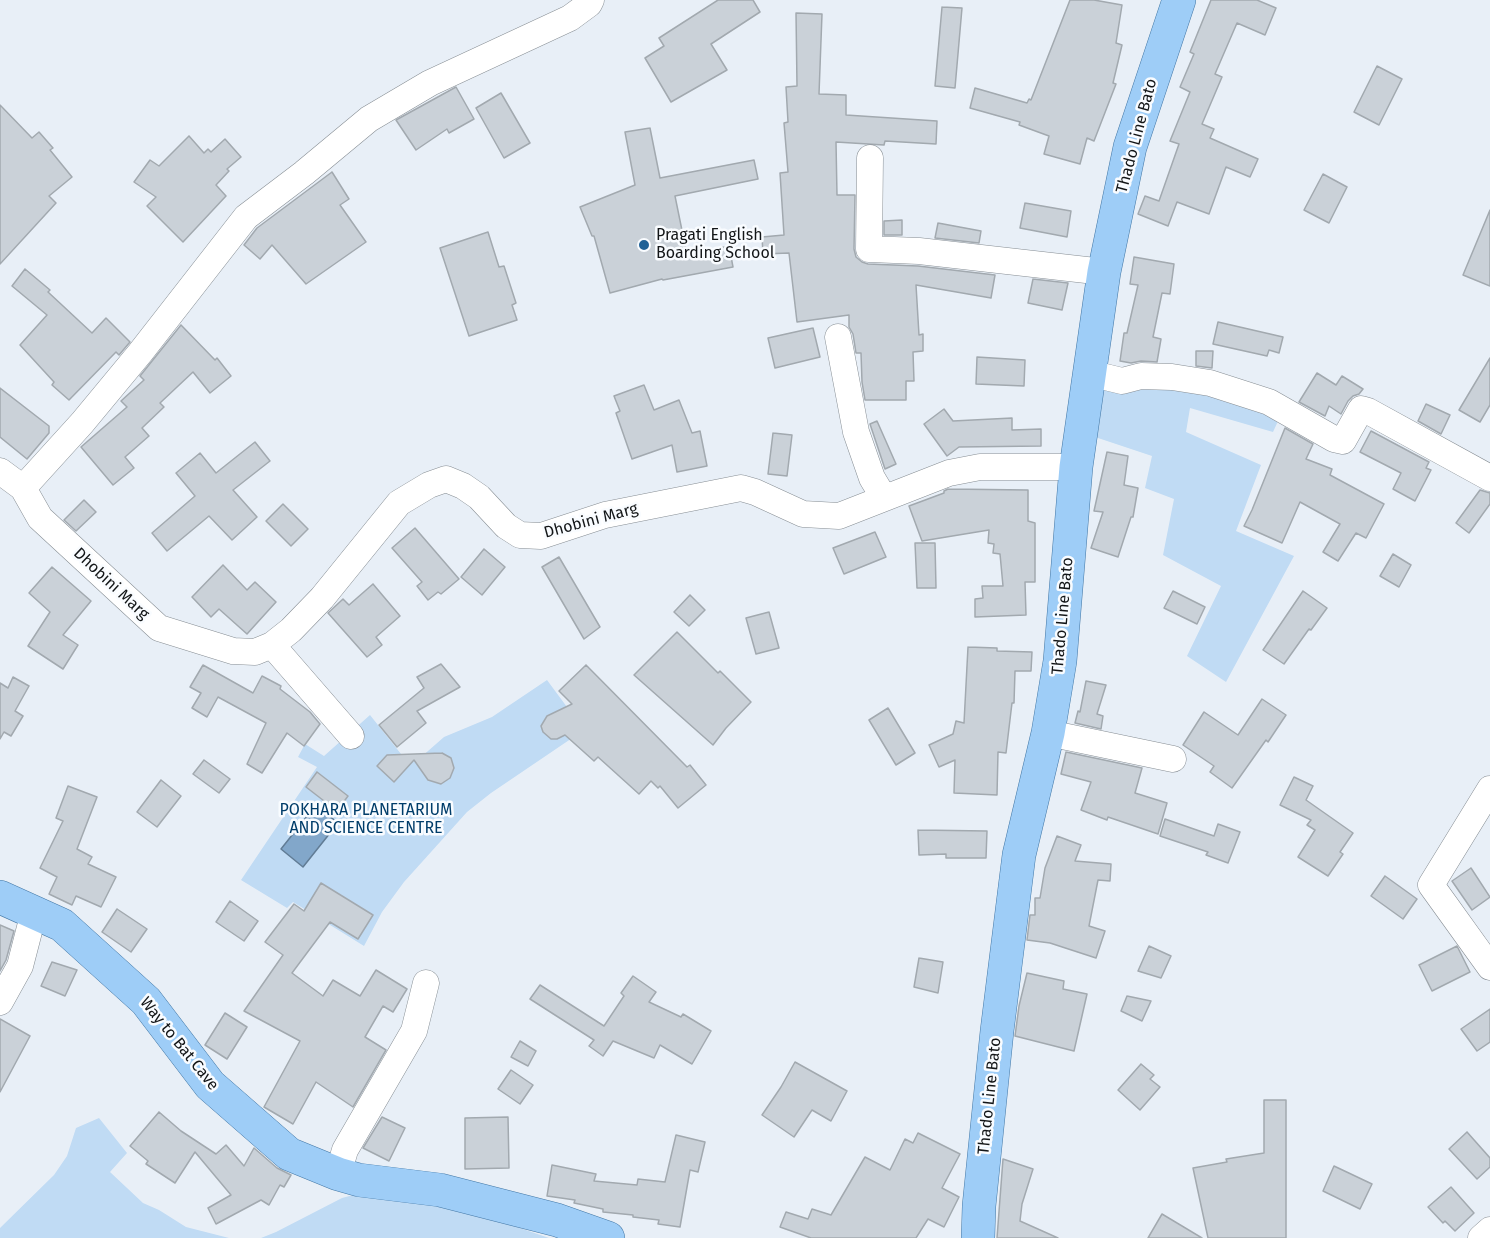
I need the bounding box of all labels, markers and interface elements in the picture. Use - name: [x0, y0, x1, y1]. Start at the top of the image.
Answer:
- street label: Thado Line Bato: [1113, 77, 1161, 195]
- place label: Pragati English Boarding School: [656, 226, 774, 264]
- marker: Pragati English Boarding School: [637, 238, 651, 252]
- street label: Dhobini Marg: [542, 499, 640, 543]
- street label: Dhobini Marg: [69, 544, 153, 624]
- street label: Thado Line Bato: [1048, 557, 1078, 675]
- park label: POKHARA PLANETARIUM AND SCIENCE CENTRE: [280, 801, 452, 839]
- street label: Way to Bat Cave: [135, 993, 223, 1095]
- street label: Thado Line Bato: [974, 1037, 1006, 1155]

